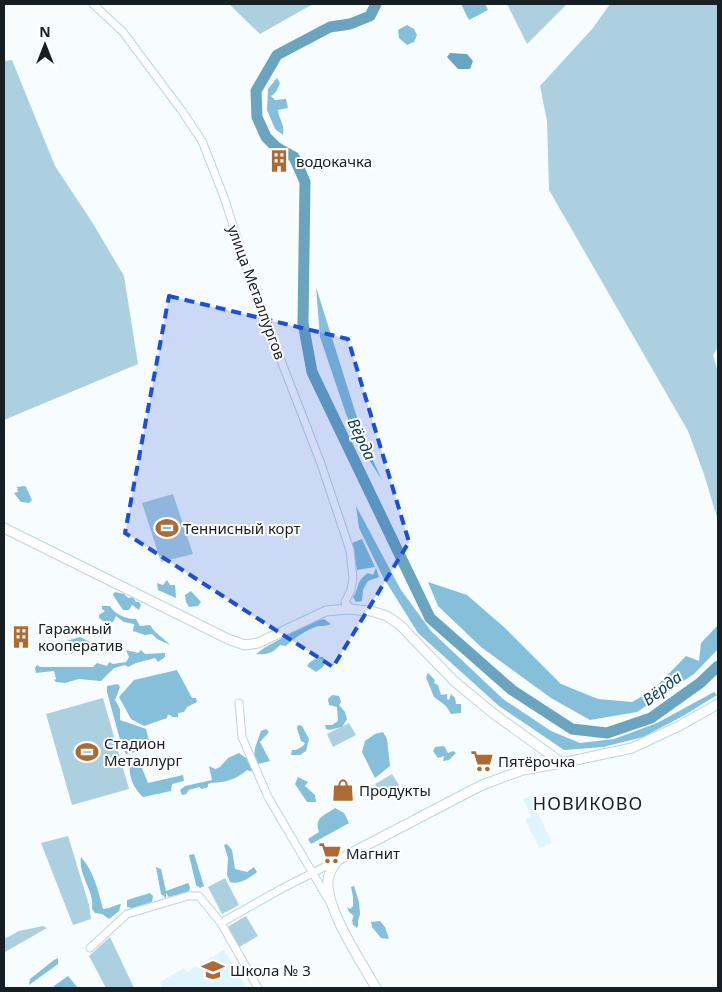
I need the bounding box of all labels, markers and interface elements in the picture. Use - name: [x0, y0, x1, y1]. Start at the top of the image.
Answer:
- north arrow: [20, 20, 70, 70]
- text: N: [39, 22, 51, 41]
- building icon: водокачка: [266, 148, 292, 174]
- place label: водокачка: [296, 151, 372, 171]
- street label: улица Металлургов: [223, 222, 291, 362]
- water label: Вёрда: [342, 414, 382, 464]
- sports icon: Теннисный корт: [154, 515, 180, 541]
- place label: Теннисный корт: [183, 518, 300, 538]
- place label: Гаражный кооператив: [38, 618, 123, 655]
- building icon: Гаражный кооператив: [8, 624, 34, 650]
- water label: Вёрда: [638, 666, 686, 710]
- place label: Стадион Металлург: [104, 733, 182, 770]
- sports icon: Стадион Металлург: [74, 739, 100, 765]
- supermarket icon: Пятёрочка: [469, 748, 495, 774]
- place label: Пятёрочка: [498, 751, 575, 771]
- shop icon: Продукты: [330, 777, 356, 803]
- place label: Продукты: [359, 780, 431, 800]
- district label: НОВИКОВО: [533, 791, 643, 815]
- supermarket icon: Магнит: [317, 840, 343, 866]
- place label: Магнит: [346, 843, 400, 863]
- school or university icon: Школа № 3: [200, 957, 226, 983]
- place label: Школа № 3: [230, 960, 311, 980]

